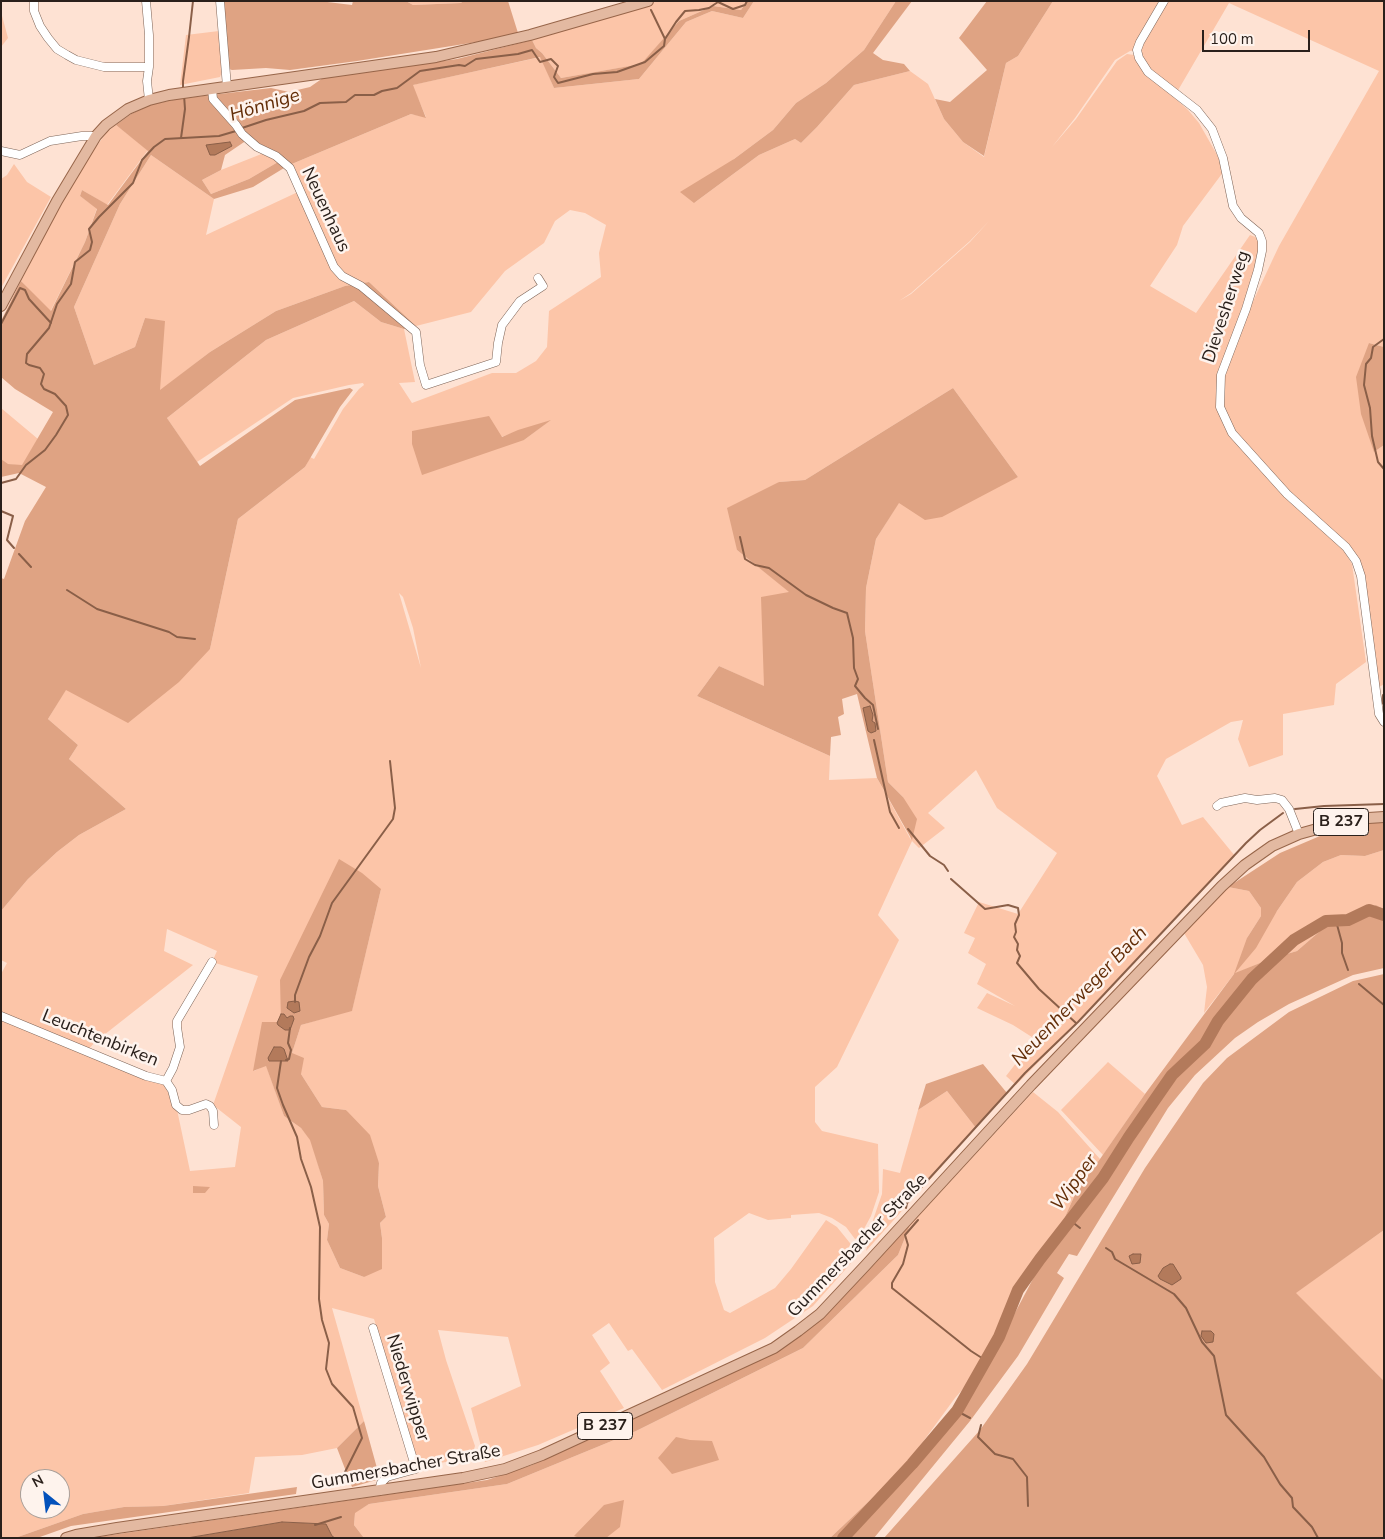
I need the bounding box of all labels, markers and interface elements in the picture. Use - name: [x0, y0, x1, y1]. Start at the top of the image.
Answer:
- scale bar: [1205, 20, 1312, 52]
- text: 100 m: [1210, 29, 1254, 49]
- water label: Hönnige: [227, 85, 303, 127]
- street label: Neuenhaus: [296, 164, 354, 256]
- street label: Dievesherweg: [1199, 248, 1255, 366]
- road number: B 237: [1314, 809, 1368, 836]
- water label: Neuenherweger Bach: [1007, 922, 1153, 1072]
- street label: Leuchtenbirken: [39, 1006, 161, 1072]
- water label: Wipper: [1047, 1150, 1103, 1216]
- street label: Gummersbacher Straße: [784, 1170, 932, 1322]
- street label: Niederwipper: [381, 1332, 433, 1444]
- road number: B 237: [578, 1412, 632, 1440]
- street label: Gummersbacher Straße: [310, 1441, 502, 1495]
- north arrow: [20, 1469, 70, 1519]
- text: N: [29, 1470, 47, 1492]

